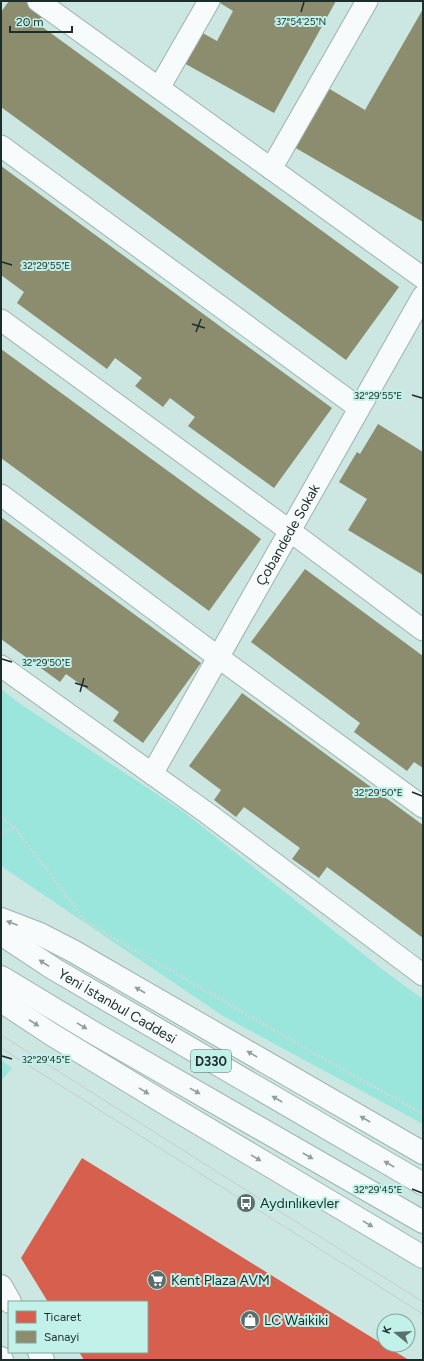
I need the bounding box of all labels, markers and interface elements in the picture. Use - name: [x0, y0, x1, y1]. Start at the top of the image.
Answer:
- scale bar: [10, 8, 72, 34]
- text: 20 m: [16, 15, 44, 29]
- text: 37°54'25"N: [276, 15, 326, 28]
- text: 32°29'55"E: [22, 259, 70, 272]
- text: 32°29'55"E: [354, 389, 402, 402]
- street label: Çobandede Sokak: [253, 481, 324, 589]
- text: 32°29'50"E: [21, 656, 71, 669]
- text: 32°29'50"E: [353, 786, 403, 799]
- one-way arrow: [6, 920, 18, 926]
- one-way arrow: [38, 959, 50, 966]
- street label: Yeni İstanbul Caddesi: [55, 965, 179, 1048]
- one-way arrow: [134, 986, 146, 993]
- one-way arrow: [29, 1019, 39, 1027]
- one-way arrow: [76, 1023, 88, 1030]
- road number: D330: [191, 1050, 231, 1072]
- one-way arrow: [246, 1051, 258, 1058]
- text: 32°29'45"E: [21, 1053, 71, 1066]
- one-way arrow: [139, 1087, 149, 1095]
- one-way arrow: [189, 1087, 201, 1094]
- one-way arrow: [271, 1096, 283, 1103]
- one-way arrow: [359, 1116, 371, 1123]
- one-way arrow: [302, 1152, 314, 1159]
- one-way arrow: [250, 1154, 262, 1161]
- one-way arrow: [383, 1161, 395, 1168]
- text: 32°29'45"E: [353, 1183, 403, 1196]
- bus stop icon: Aydınlıkevler: [235, 1192, 257, 1214]
- place label: Aydınlıkevler: [260, 1195, 339, 1212]
- one-way arrow: [362, 1221, 373, 1228]
- supermarket icon: Kent Plaza AVM: [146, 1269, 168, 1291]
- place label: Kent Plaza AVM: [171, 1272, 270, 1289]
- legend: [8, 1301, 148, 1353]
- shop icon: LC Waikiki: [239, 1309, 261, 1331]
- text: Ticaret: [44, 1310, 82, 1324]
- place label: LC Waikiki: [264, 1312, 328, 1329]
- north arrow: [376, 1313, 416, 1353]
- text: K: [380, 1324, 394, 1336]
- text: Sanayi: [44, 1330, 79, 1344]

